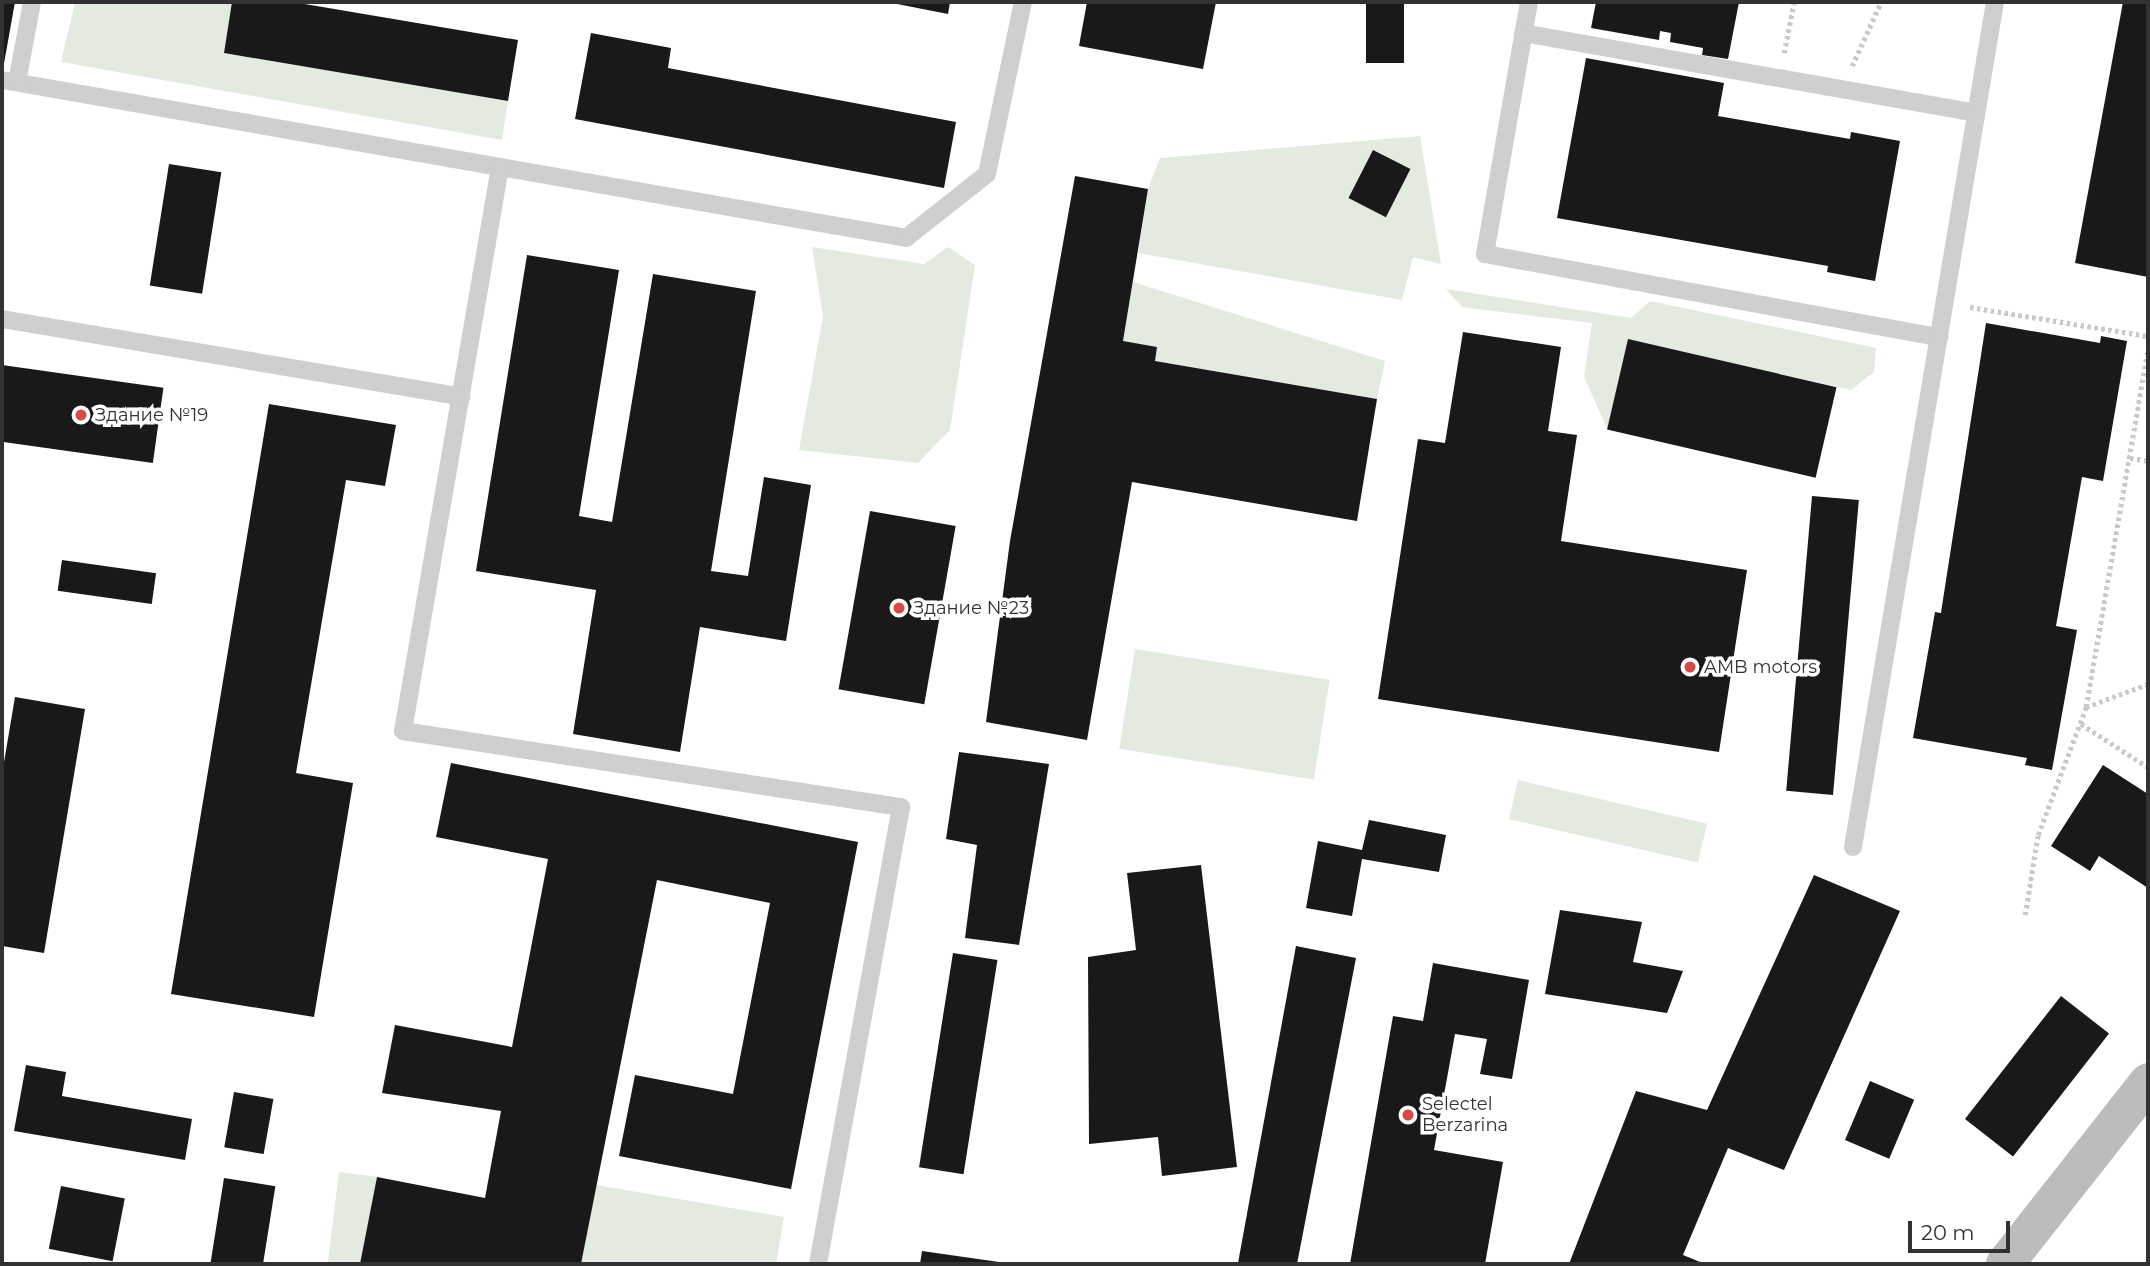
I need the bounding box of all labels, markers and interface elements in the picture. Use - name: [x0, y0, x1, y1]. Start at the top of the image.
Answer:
- place label: Здание №19: [95, 404, 208, 426]
- marker: Здание №19: [73, 407, 89, 423]
- place label: Здание №23: [913, 597, 1029, 619]
- marker: Здание №23: [891, 600, 907, 616]
- place label: AMB motors: [1704, 656, 1817, 678]
- marker: AMB motors: [1682, 659, 1698, 675]
- place label: Selectel Berzarina: [1422, 1094, 1508, 1136]
- marker: Selectel Berzarina: [1400, 1107, 1416, 1123]
- scale bar: [1912, 1206, 2014, 1250]
- text: 20 m: [1921, 1220, 1975, 1245]

